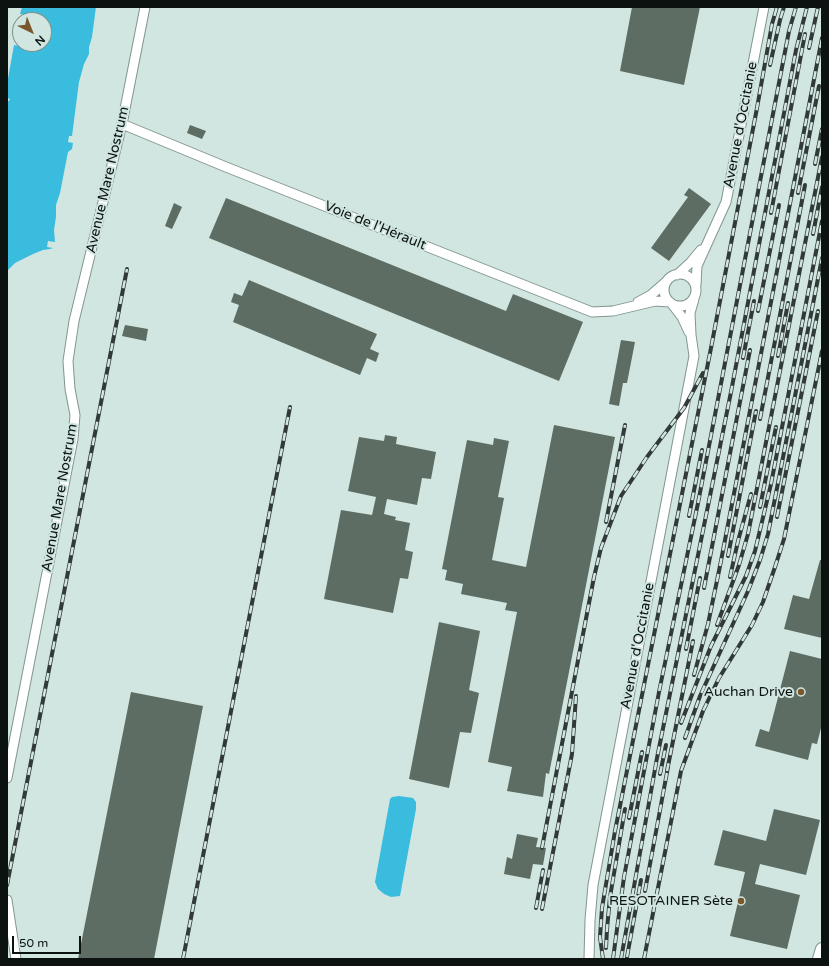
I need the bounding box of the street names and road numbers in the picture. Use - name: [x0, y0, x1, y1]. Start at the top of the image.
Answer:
- street label: Avenue d'Occitanie: [721, 60, 761, 190]
- street label: Avenue Mare Nostrum: [83, 105, 133, 255]
- street label: Voie de l'Hérault: [322, 198, 428, 254]
- street label: Avenue Mare Nostrum: [39, 423, 81, 573]
- street label: Avenue d'Occitanie: [618, 581, 658, 711]

